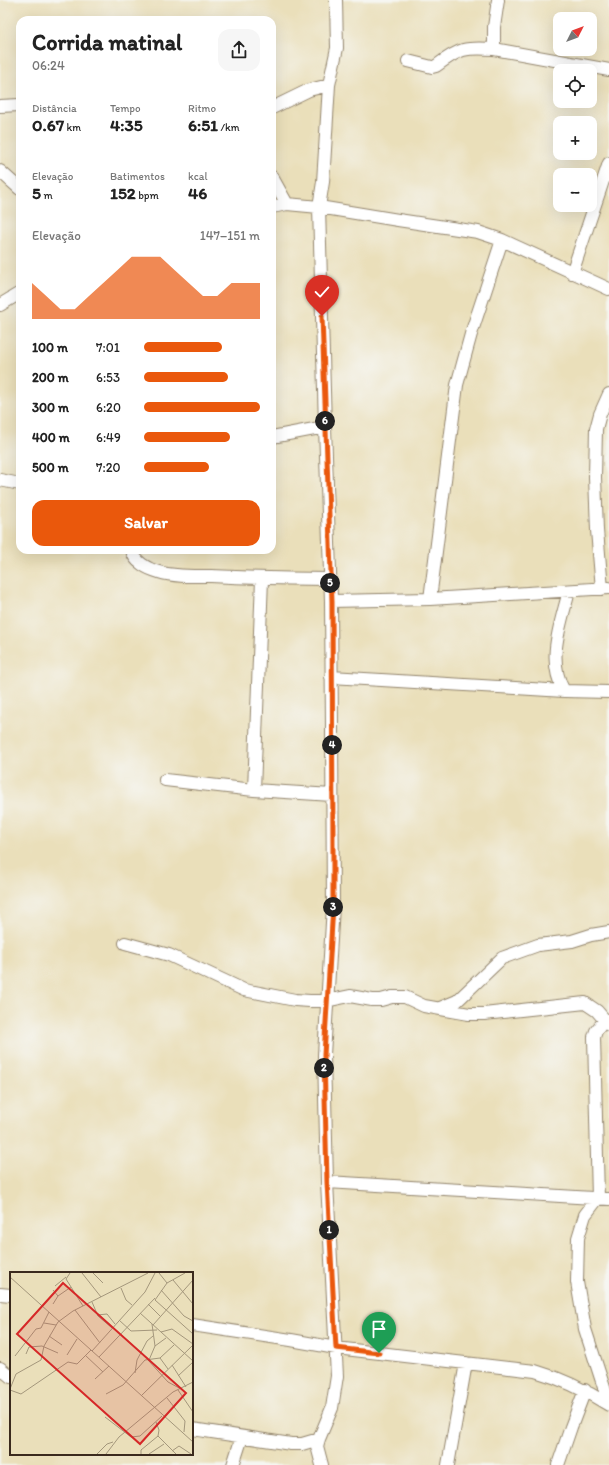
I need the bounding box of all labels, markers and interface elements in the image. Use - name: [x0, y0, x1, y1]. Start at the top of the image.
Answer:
- north arrow: [553, 12, 597, 56]
- map controls: [553, 12, 597, 212]
- text: Corrida matinal: [32, 29, 182, 56]
- button: share: [218, 29, 260, 71]
- text: 06:24: [32, 58, 65, 73]
- button: locate: [553, 64, 597, 108]
- text: Distância: [32, 102, 77, 115]
- text: Tempo: [110, 102, 141, 115]
- text: Ritmo: [188, 102, 216, 115]
- text: 0.67: [32, 115, 64, 135]
- text: 4:35: [110, 115, 143, 135]
- text: 6:51: [188, 115, 218, 135]
- button: +: [553, 116, 597, 160]
- text: km: [64, 121, 81, 134]
- text: /km: [218, 121, 240, 134]
- button: −: [553, 168, 597, 212]
- text: Elevação: [32, 170, 73, 183]
- text: Batimentos: [110, 170, 165, 183]
- text: kcal: [188, 170, 208, 183]
- text: 5: [32, 183, 41, 203]
- text: 152: [110, 183, 136, 203]
- text: 46: [188, 183, 207, 203]
- text: m: [41, 189, 53, 202]
- text: bpm: [136, 189, 159, 202]
- text: Elevação: [32, 228, 81, 243]
- text: 147–151 m: [200, 228, 260, 243]
- pin: [305, 275, 339, 316]
- icon: check: [311, 281, 333, 303]
- text: 100 m: [32, 340, 68, 355]
- text: 7:01: [96, 340, 120, 355]
- text: 200 m: [32, 370, 69, 385]
- text: 6:53: [96, 370, 120, 385]
- text: 300 m: [32, 400, 69, 415]
- text: 6:20: [96, 400, 121, 415]
- pin: 6: [315, 411, 335, 431]
- text: 6: [322, 414, 328, 427]
- text: 400 m: [32, 430, 70, 445]
- text: 6:49: [96, 430, 121, 445]
- text: 500 m: [32, 460, 69, 475]
- text: 7:20: [96, 460, 120, 475]
- button: Salvar: [32, 500, 260, 546]
- pin: 5: [320, 573, 340, 593]
- text: 5: [327, 576, 333, 589]
- pin: 4: [322, 735, 342, 755]
- text: 4: [329, 738, 335, 751]
- pin: 3: [323, 897, 343, 917]
- text: 3: [330, 900, 336, 913]
- pin: 2: [314, 1058, 334, 1078]
- text: 2: [321, 1061, 327, 1074]
- pin: 1: [319, 1220, 339, 1240]
- text: 1: [326, 1223, 332, 1236]
- inset map: [10, 1272, 193, 1455]
- pin: [362, 1312, 396, 1353]
- icon: arrive: [368, 1318, 390, 1340]

